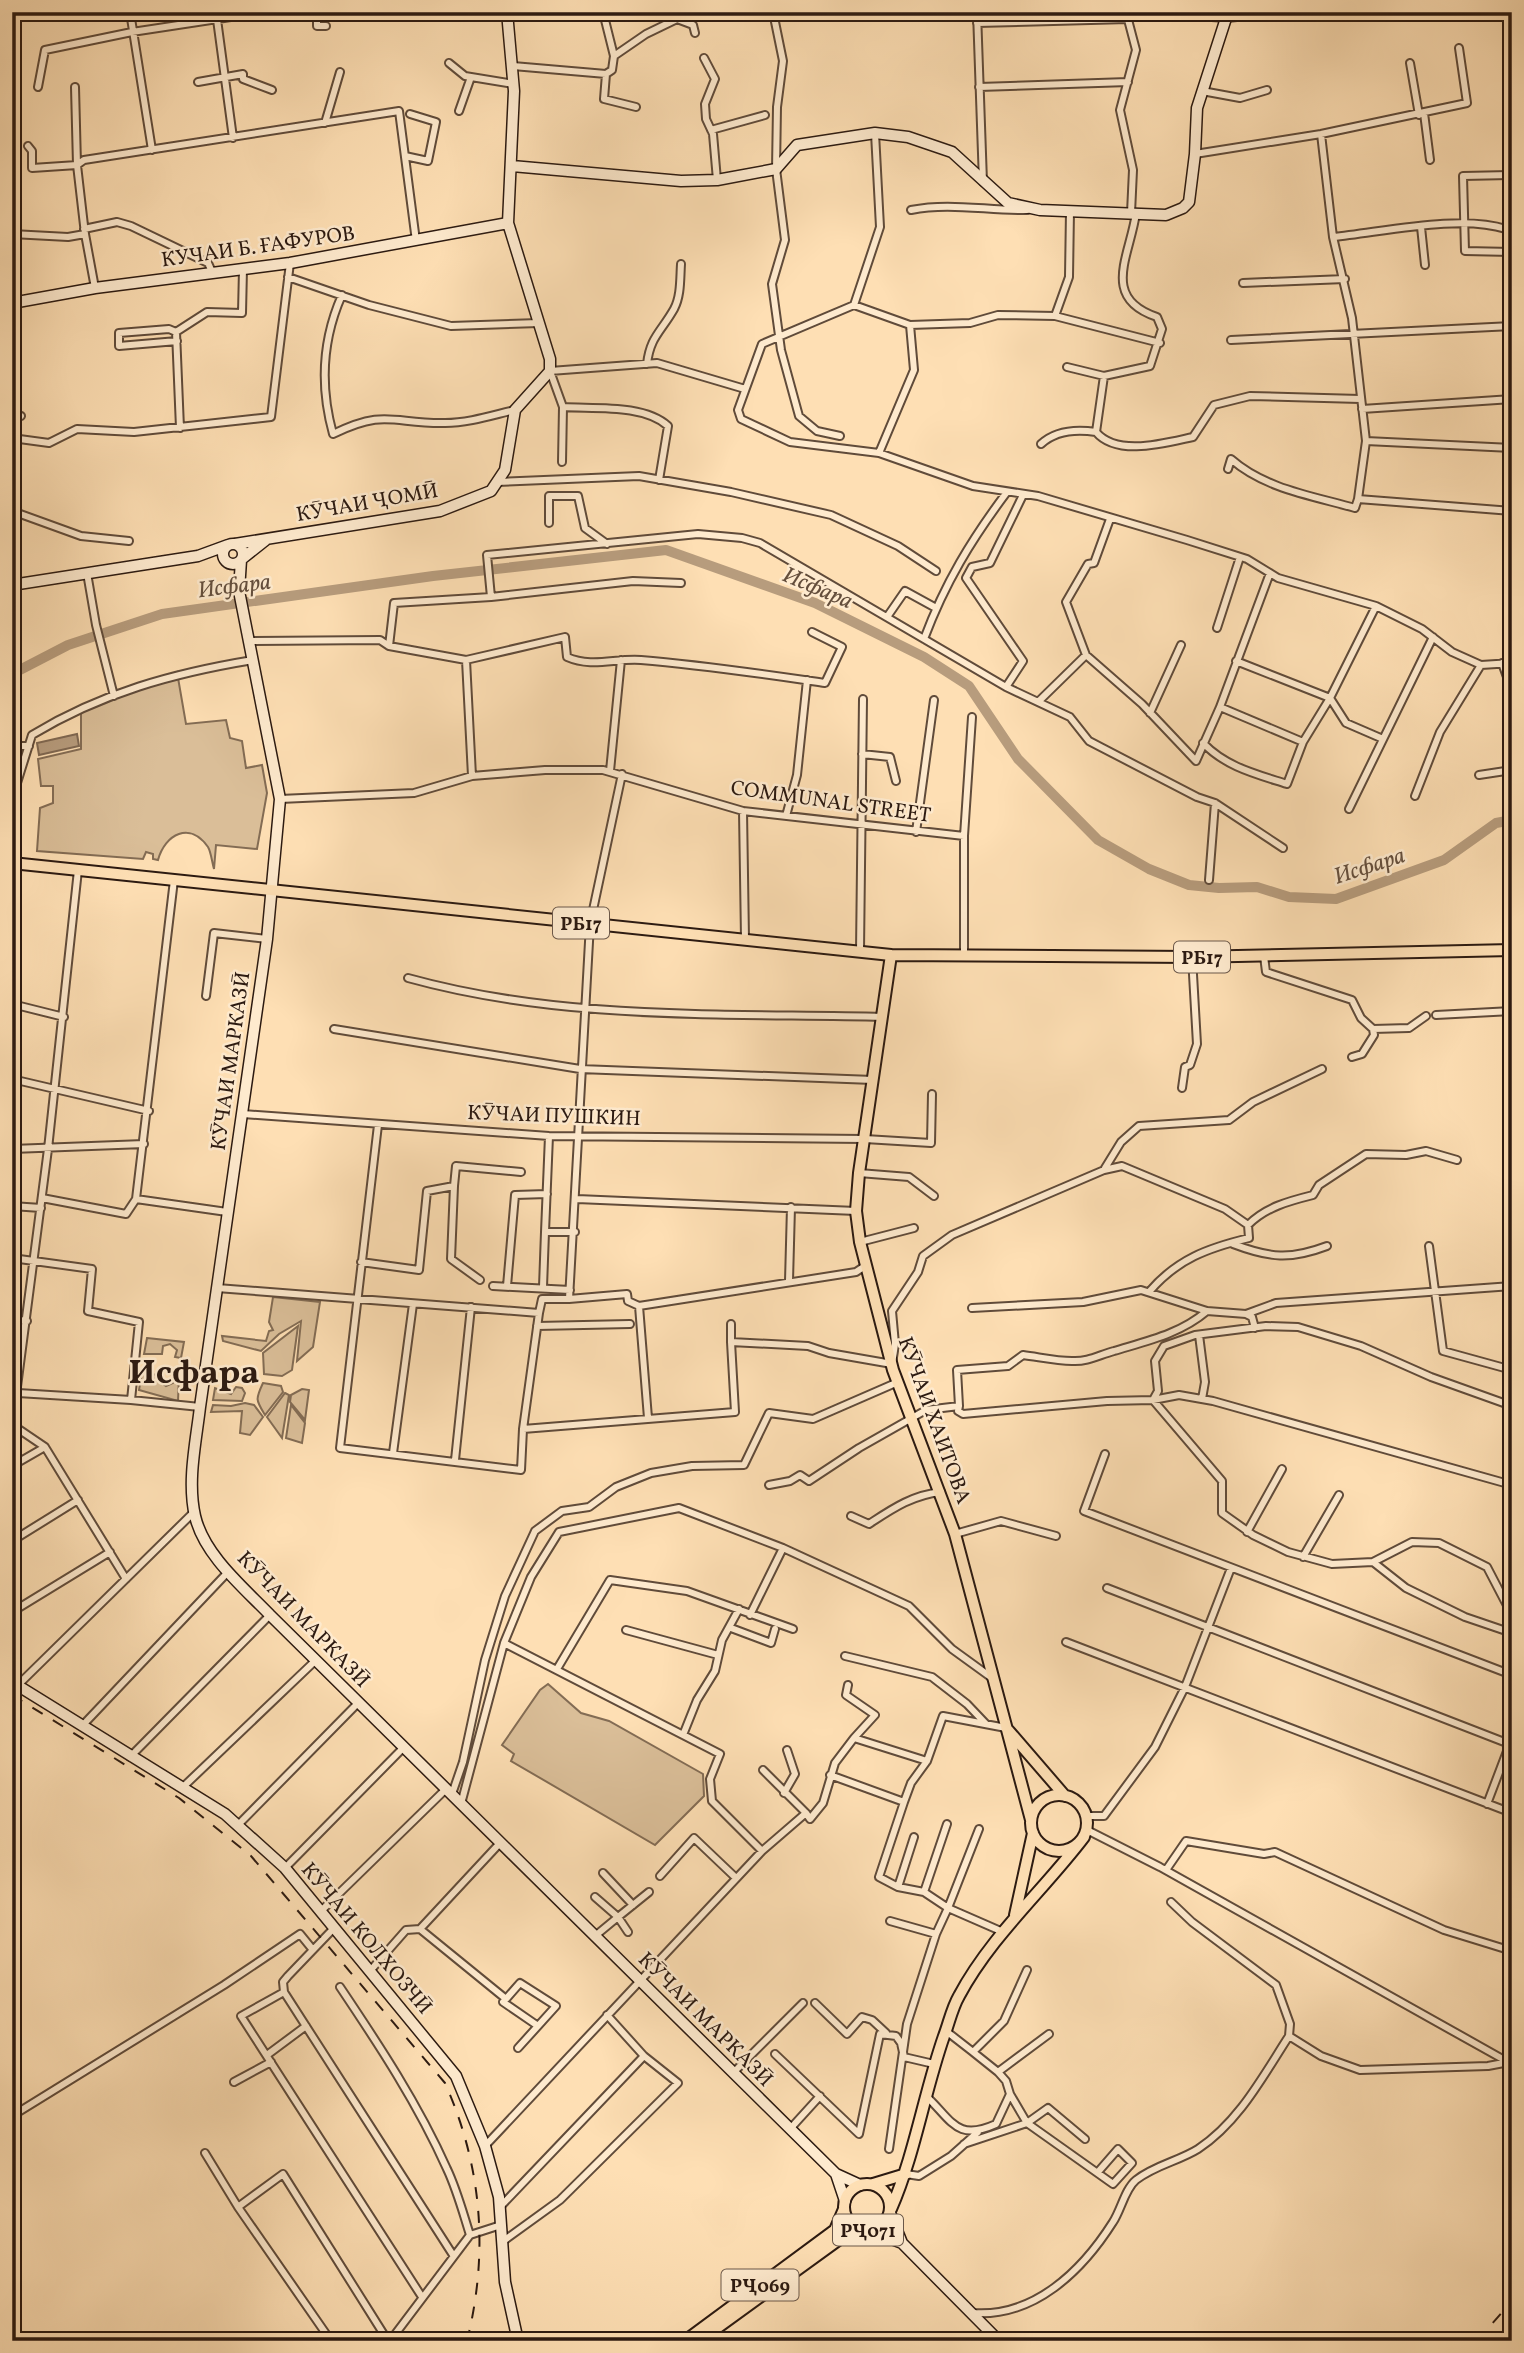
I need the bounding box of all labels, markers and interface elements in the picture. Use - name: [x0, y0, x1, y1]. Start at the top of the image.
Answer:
- street label: КУЧАИ Б. ҒАФУРОВ: [160, 220, 357, 275]
- street label: КӮЧАИ ҶОМӢ: [294, 477, 441, 530]
- water label: Исфара: [777, 560, 857, 618]
- water label: Исфара: [196, 567, 273, 607]
- street label: COMMUNAL STREET: [729, 774, 933, 831]
- water label: Исфара: [1330, 840, 1410, 893]
- road number: РБ17: [553, 908, 609, 939]
- road number: РБ17: [1174, 942, 1230, 973]
- street label: КӮЧАИ МАРКАЗӢ: [205, 970, 258, 1152]
- street label: КӮЧАИ ПУШКИН: [467, 1099, 641, 1134]
- street label: КӮЧАИ ХАИТОВА: [890, 1333, 977, 1508]
- district label: Исфара: [129, 1350, 259, 1398]
- street label: КӮЧАИ МАРКАЗӢ: [230, 1545, 376, 1695]
- street label: КӮЧАИ КОЛХОЗЧӢ: [294, 1857, 438, 2021]
- street label: КӮЧАИ МАРКАЗӢ: [631, 1946, 779, 2094]
- road number: РҶ071: [833, 2214, 903, 2246]
- road number: РҶ069: [722, 2270, 798, 2300]

